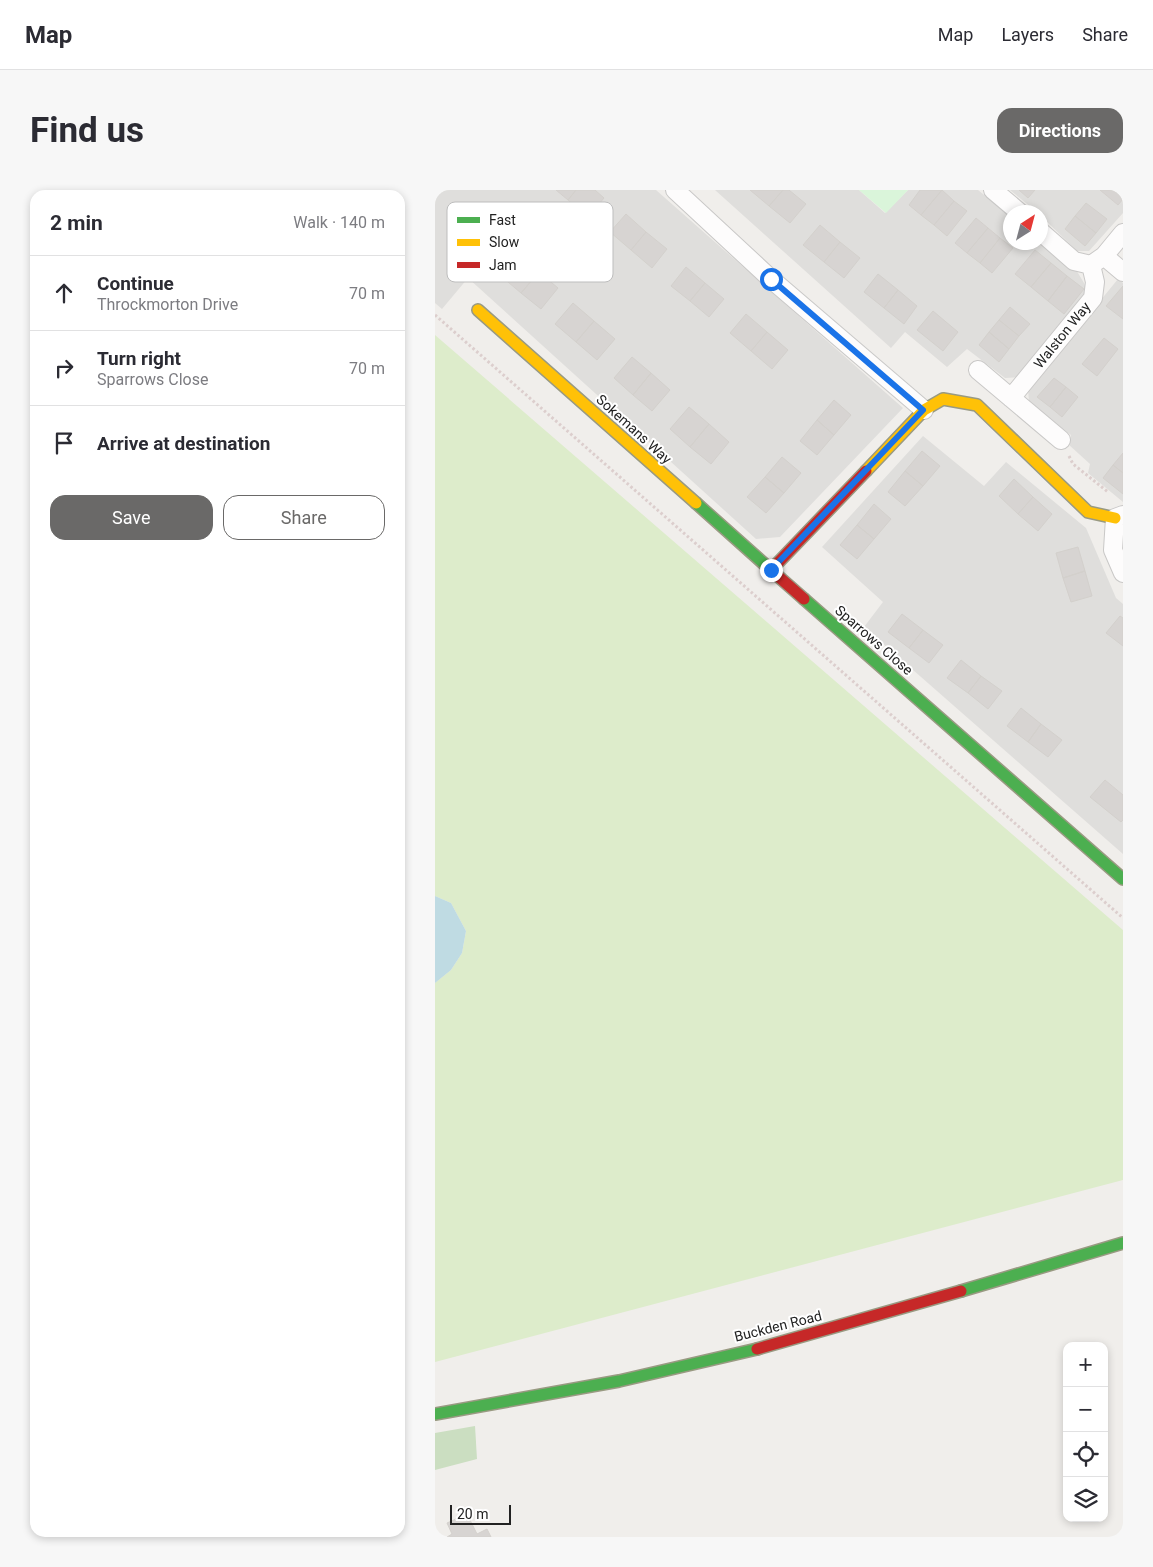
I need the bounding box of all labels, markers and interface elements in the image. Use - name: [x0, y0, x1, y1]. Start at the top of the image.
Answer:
- text: Map: [25, 21, 72, 49]
- text: Map: [938, 24, 973, 45]
- text: Layers: [1001, 24, 1054, 45]
- text: Share: [1082, 24, 1128, 45]
- button: Directions: [997, 108, 1123, 153]
- text: Find us: [30, 110, 144, 151]
- legend: [447, 202, 613, 282]
- north arrow: [1003, 205, 1048, 250]
- text: 2 min: [50, 211, 103, 235]
- text: Fast: [489, 212, 516, 228]
- text: Walk · 140 m: [293, 213, 385, 232]
- text: Slow: [489, 234, 520, 250]
- text: Jam: [489, 257, 517, 273]
- route start: [760, 268, 783, 291]
- text: Continue: [97, 272, 174, 295]
- icon: ahead: [50, 279, 78, 307]
- text: 70 m: [349, 284, 385, 303]
- text: Throckmorton Drive: [97, 295, 238, 314]
- street label: Walston Way: [1030, 298, 1094, 371]
- text: Turn right: [97, 347, 181, 370]
- icon: right: [50, 354, 78, 382]
- text: 70 m: [349, 359, 385, 378]
- text: Sparrows Close: [97, 370, 208, 389]
- street label: Sokemans Way: [593, 391, 675, 467]
- icon: arrive: [50, 429, 78, 457]
- text: Arrive at destination: [97, 432, 270, 455]
- button: Save: [50, 495, 213, 540]
- button: Share: [223, 495, 385, 540]
- route end: [760, 559, 783, 582]
- street label: Sparrows Close: [832, 602, 916, 678]
- street label: Buckden Road: [733, 1307, 823, 1345]
- map controls: [1063, 1342, 1108, 1522]
- button: +: [1063, 1342, 1108, 1387]
- button: −: [1063, 1387, 1108, 1432]
- button: locate: [1063, 1432, 1108, 1477]
- button: layers: [1063, 1477, 1108, 1522]
- scale bar: [450, 1502, 511, 1525]
- text: 20 m: [457, 1506, 489, 1522]

